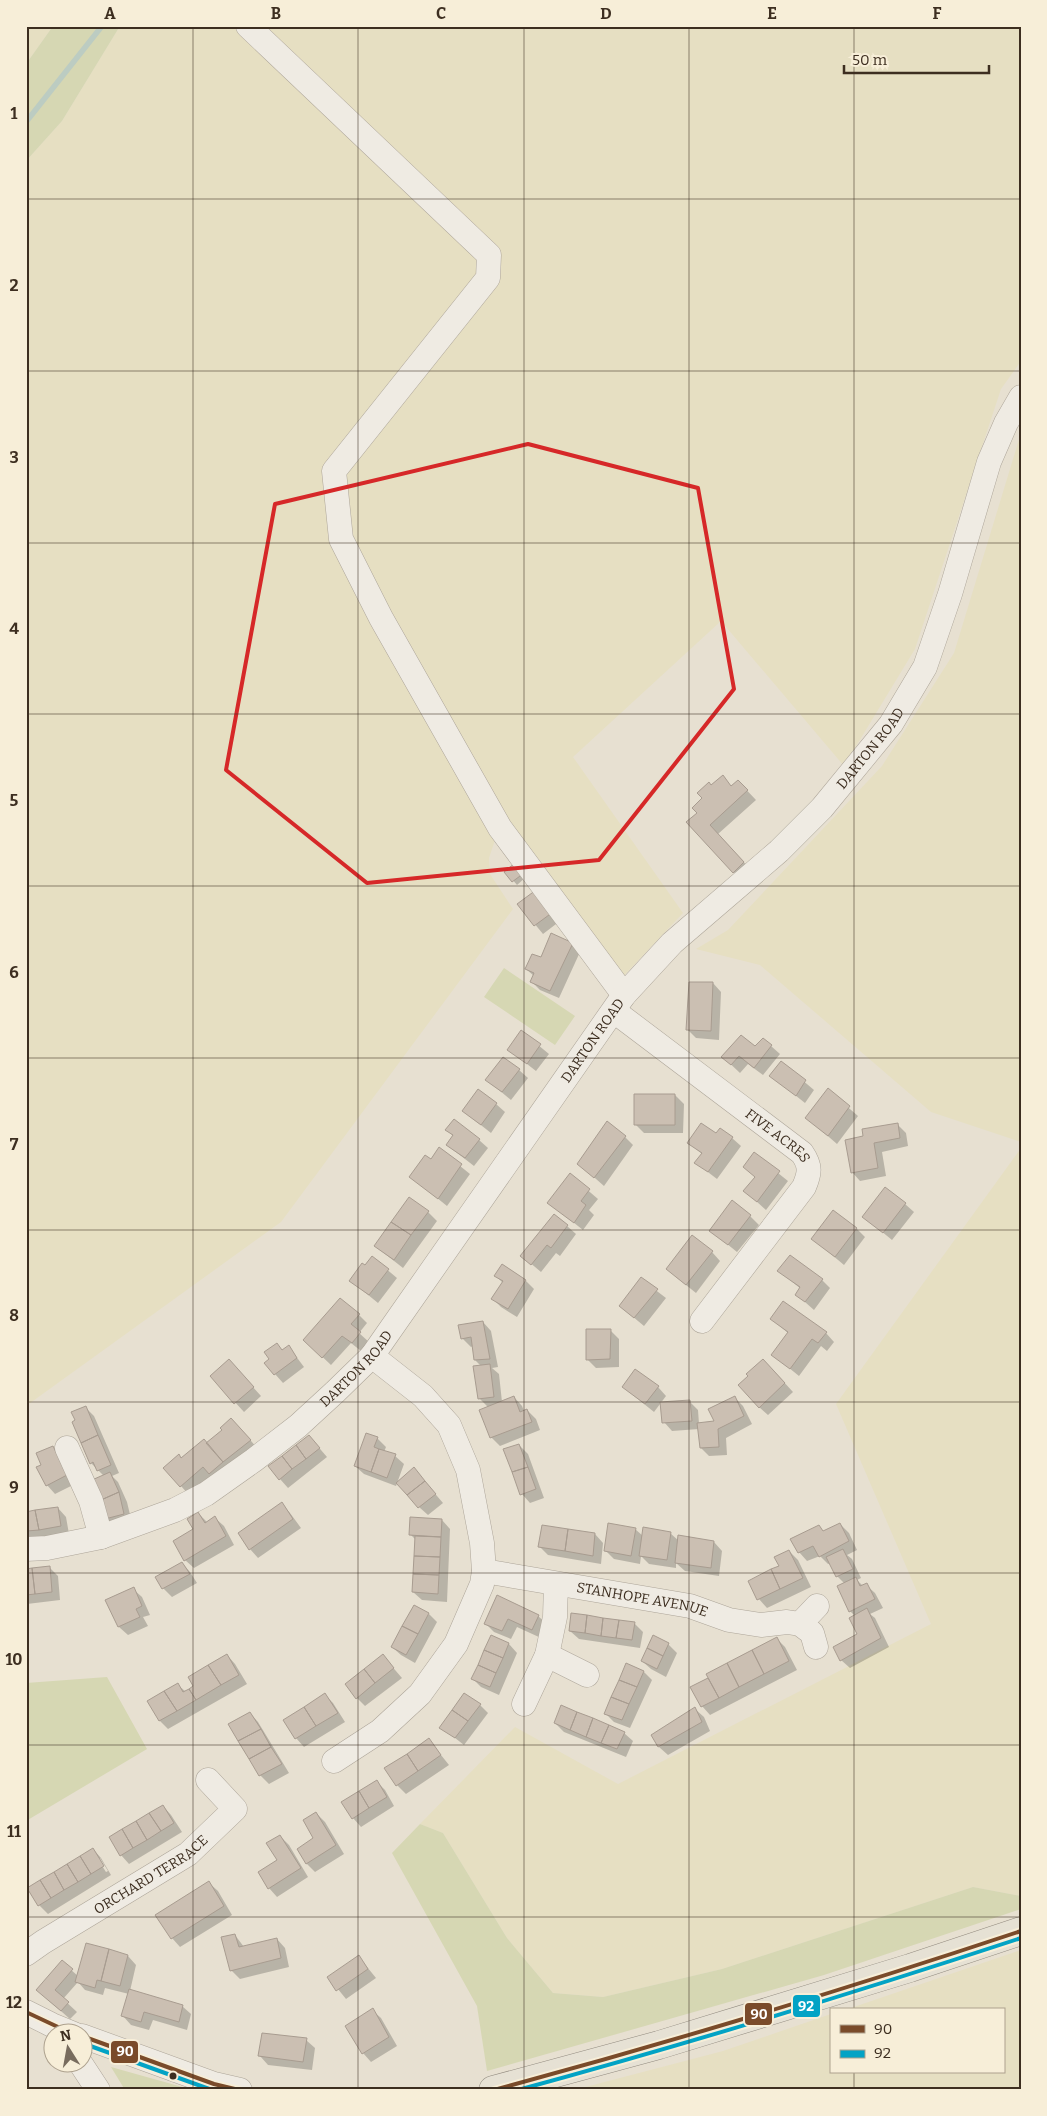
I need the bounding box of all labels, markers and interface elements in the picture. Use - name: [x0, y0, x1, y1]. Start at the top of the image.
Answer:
- text: A: [104, 4, 116, 23]
- text: B: [271, 4, 281, 23]
- text: C: [436, 4, 446, 23]
- text: D: [600, 4, 612, 23]
- text: E: [767, 4, 777, 23]
- text: F: [933, 4, 942, 23]
- scale bar: [844, 42, 990, 74]
- text: 50 m: [852, 51, 888, 69]
- text: 1: [11, 104, 18, 123]
- text: 2: [9, 276, 19, 295]
- text: 3: [9, 448, 19, 467]
- text: 4: [9, 619, 19, 638]
- street label: DARTON ROAD: [833, 705, 908, 792]
- text: 5: [10, 791, 19, 810]
- text: 6: [9, 963, 19, 982]
- street label: DARTON ROAD: [557, 995, 628, 1086]
- street label: FIVE ACRES: [742, 1105, 814, 1165]
- text: 7: [10, 1135, 19, 1154]
- text: 8: [9, 1306, 19, 1325]
- street label: DARTON ROAD: [316, 1327, 396, 1411]
- text: 9: [9, 1478, 19, 1497]
- street label: STANHOPE AVENUE: [575, 1579, 710, 1621]
- text: 10: [5, 1650, 23, 1669]
- text: 11: [7, 1822, 21, 1841]
- street label: ORCHARD TERRACE: [91, 1832, 212, 1918]
- text: 12: [6, 1993, 22, 2012]
- line badge: 92: [792, 1994, 821, 2018]
- text: 92: [798, 1998, 814, 2015]
- line badge: 90: [744, 2002, 773, 2026]
- text: 90: [750, 2006, 768, 2023]
- legend: [830, 2008, 1004, 2074]
- text: 90: [874, 2020, 892, 2038]
- north arrow: [42, 2024, 92, 2074]
- text: N: [59, 2026, 73, 2045]
- line badge: 90: [110, 2040, 139, 2064]
- text: 90: [116, 2043, 134, 2060]
- text: 92: [874, 2044, 891, 2062]
- unlabelled marker: [168, 2071, 178, 2081]

